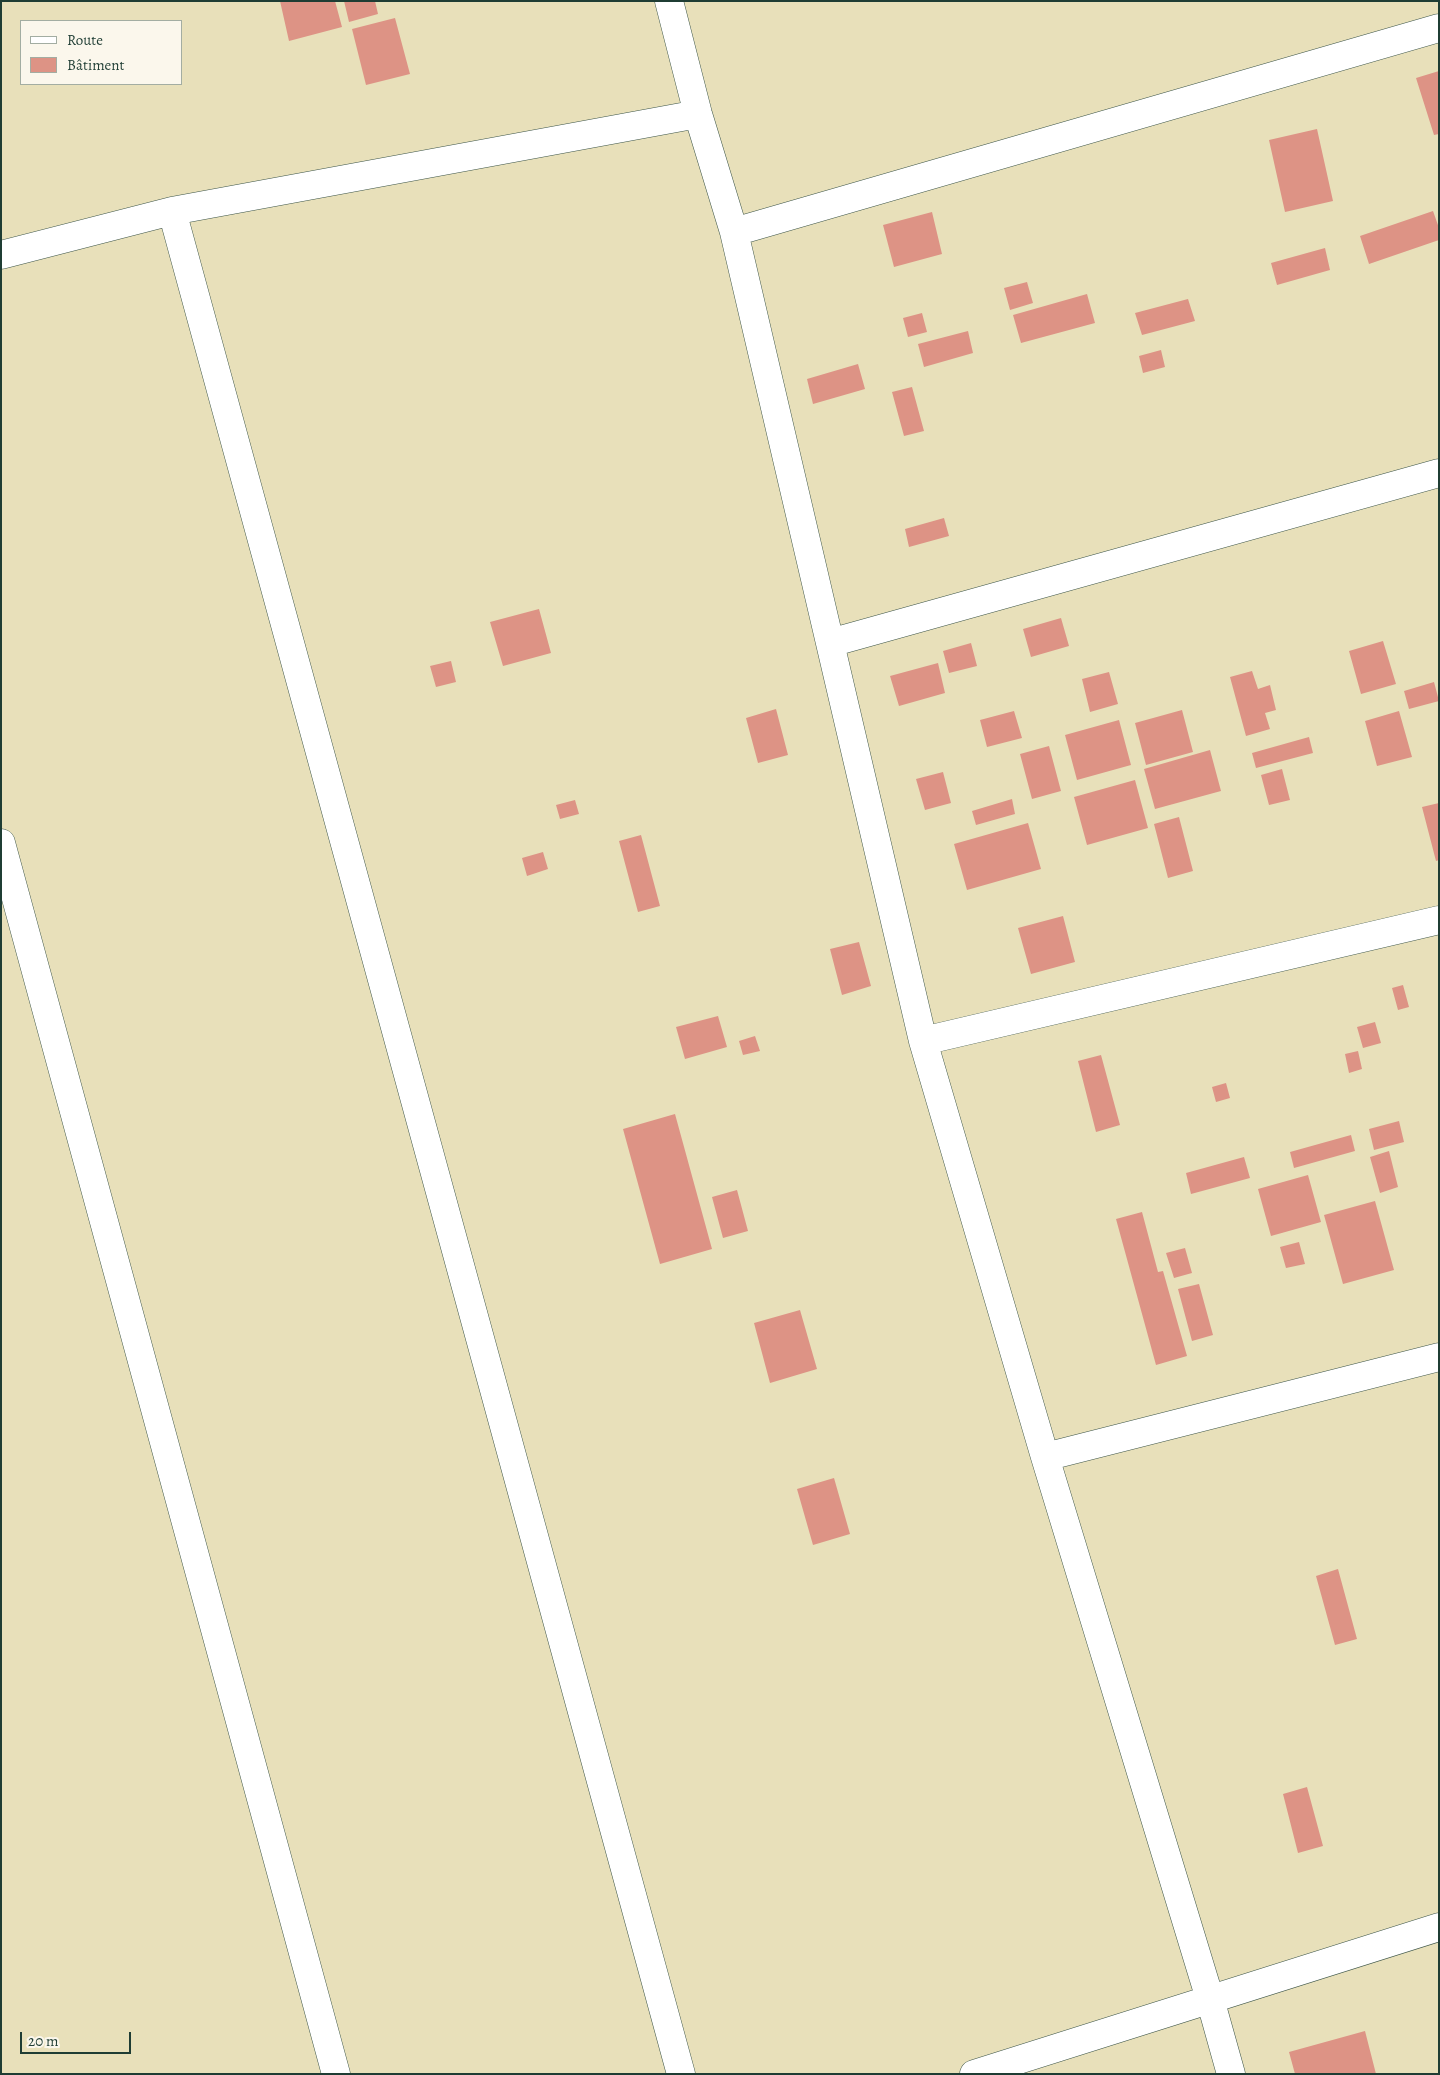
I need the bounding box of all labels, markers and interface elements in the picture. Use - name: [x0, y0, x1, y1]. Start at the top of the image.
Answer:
- legend: [20, 20, 182, 85]
- text: Route: [67, 30, 103, 50]
- text: Bâtiment: [67, 55, 125, 75]
- scale bar: [22, 2022, 134, 2054]
- text: 20 m: [28, 2031, 59, 2051]

